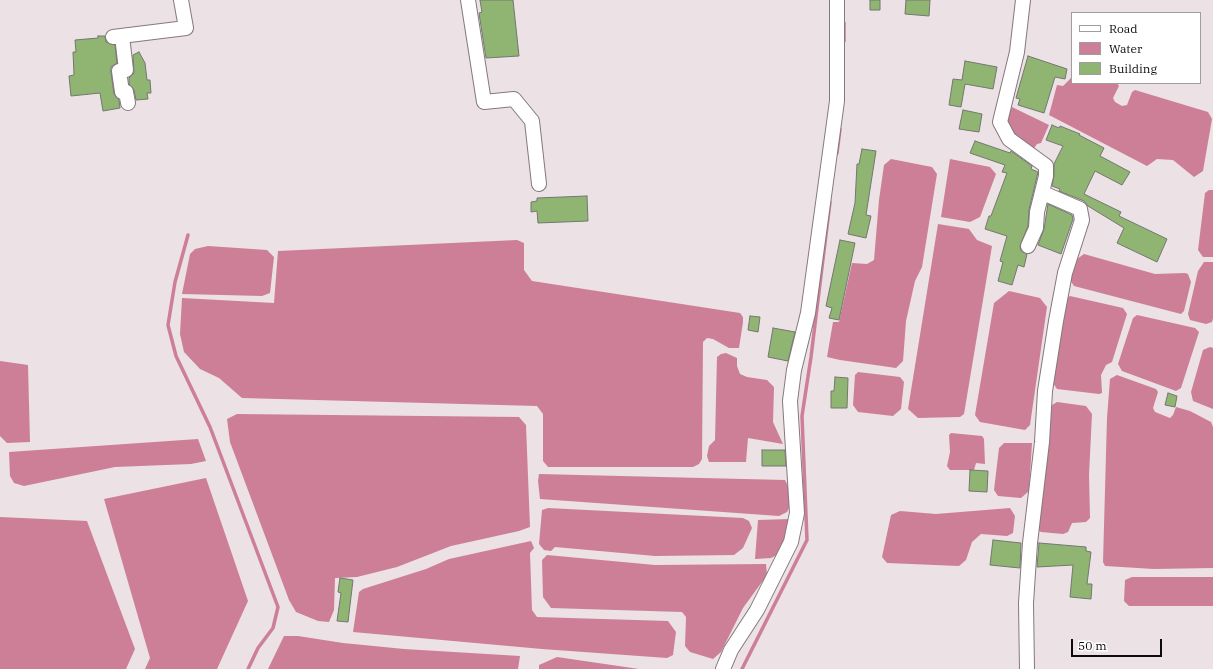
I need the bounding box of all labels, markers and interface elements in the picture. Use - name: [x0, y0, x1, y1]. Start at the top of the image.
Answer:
- legend: [1071, 12, 1201, 84]
- text: Road: [1109, 21, 1138, 36]
- text: Water: [1109, 41, 1142, 56]
- text: Building: [1109, 61, 1157, 76]
- scale bar: [1073, 631, 1164, 657]
- text: 50 m: [1078, 638, 1107, 653]

